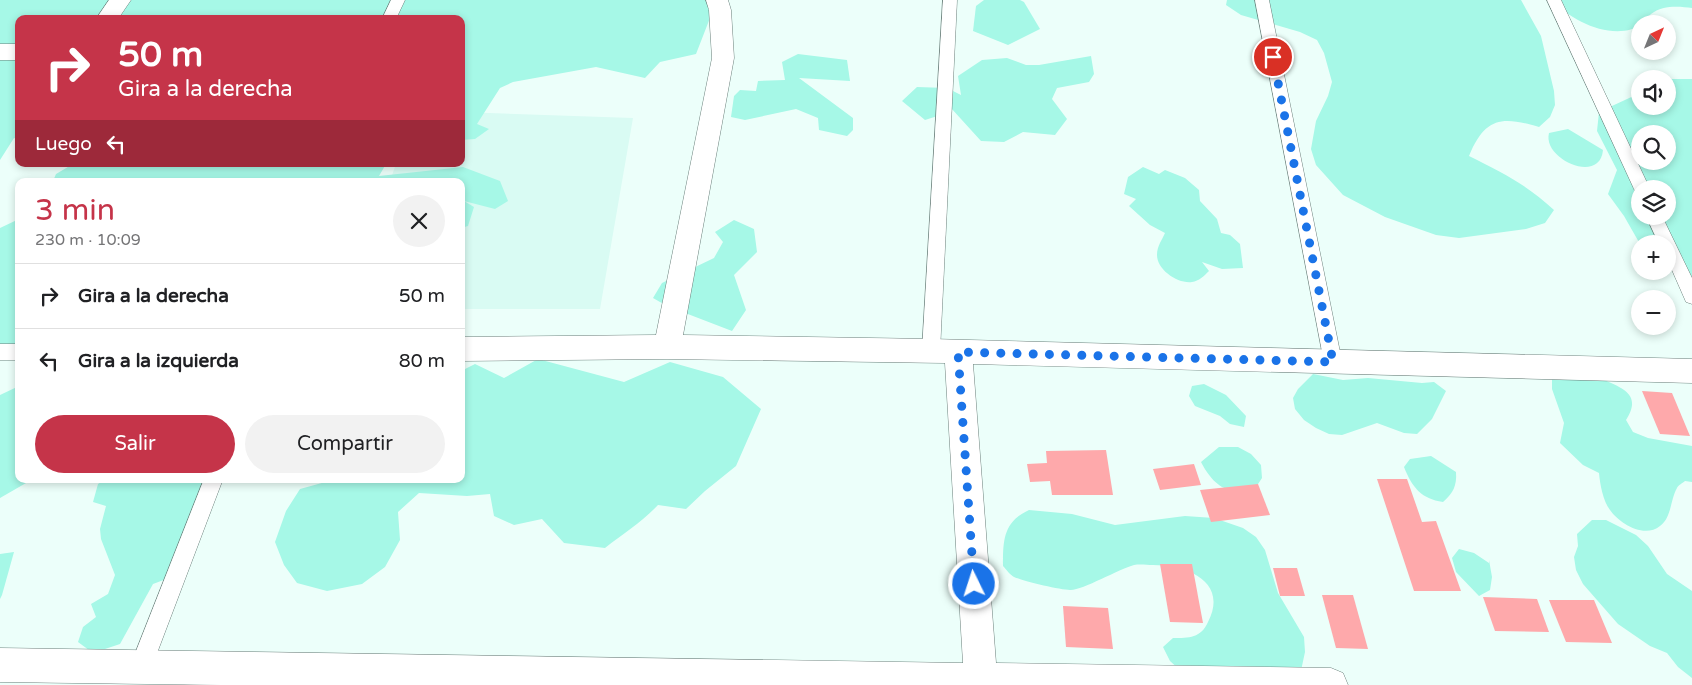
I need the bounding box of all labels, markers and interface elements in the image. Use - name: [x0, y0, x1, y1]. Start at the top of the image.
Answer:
- north arrow: [1631, 15, 1676, 60]
- map controls: [1631, 15, 1676, 335]
- text: 50 m: [118, 34, 203, 76]
- icon: right: [35, 35, 100, 100]
- pin: [1252, 36, 1294, 78]
- icon: arrive: [1259, 43, 1287, 71]
- button: sound: [1631, 70, 1676, 115]
- text: Gira a la derecha: [118, 76, 293, 102]
- button: search: [1631, 125, 1676, 170]
- icon: left: [102, 130, 130, 158]
- text: Luego: [35, 133, 92, 155]
- button: layers: [1631, 180, 1676, 225]
- text: 3 min: [35, 192, 115, 229]
- button: close: [393, 195, 445, 247]
- text: 230 m · 10:09: [35, 230, 141, 250]
- button: +: [1631, 235, 1676, 280]
- icon: right: [35, 282, 63, 310]
- text: Gira a la derecha: [78, 285, 229, 307]
- text: 50 m: [399, 285, 445, 307]
- button: −: [1631, 290, 1676, 335]
- icon: left: [35, 347, 63, 375]
- text: Gira a la izquierda: [78, 350, 239, 372]
- text: 80 m: [399, 350, 445, 372]
- button: Salir: [35, 415, 235, 473]
- button: Compartir: [245, 415, 445, 473]
- position arrow: [947, 557, 999, 609]

